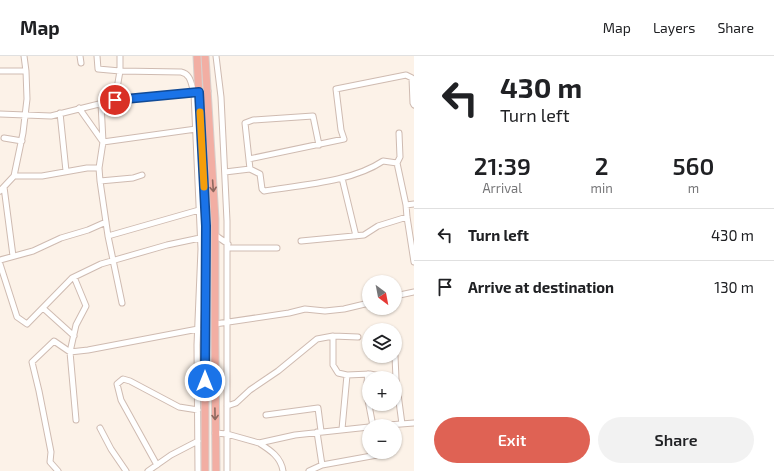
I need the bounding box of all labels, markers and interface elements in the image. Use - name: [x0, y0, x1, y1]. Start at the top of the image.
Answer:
- text: Map: [20, 16, 60, 39]
- text: Map: [603, 19, 631, 36]
- text: Layers: [653, 19, 695, 36]
- text: Share: [717, 19, 754, 36]
- text: 430 m: [500, 70, 582, 104]
- icon: left: [434, 72, 486, 124]
- pin: [98, 83, 132, 117]
- icon: arrive: [104, 89, 126, 111]
- text: Turn left: [500, 104, 570, 126]
- text: 21:39: [474, 151, 531, 180]
- text: 2: [595, 151, 609, 180]
- text: 560: [672, 151, 714, 180]
- one-way arrow: [209, 179, 216, 192]
- text: Arrival: [482, 180, 522, 196]
- text: min: [591, 180, 613, 196]
- text: m: [688, 180, 699, 196]
- icon: left: [434, 224, 456, 246]
- text: Turn left: [468, 226, 529, 244]
- text: 430 m: [711, 226, 754, 244]
- north arrow: [362, 275, 402, 315]
- map controls: [362, 275, 402, 459]
- icon: arrive: [434, 276, 456, 298]
- text: Arrive at destination: [468, 278, 614, 296]
- text: 130 m: [714, 278, 754, 296]
- button: layers: [362, 323, 402, 363]
- position arrow: [184, 360, 226, 402]
- button: +: [362, 371, 402, 411]
- one-way arrow: [211, 407, 219, 420]
- button: Exit: [434, 417, 590, 463]
- button: Share: [598, 417, 754, 463]
- button: −: [362, 419, 402, 459]

